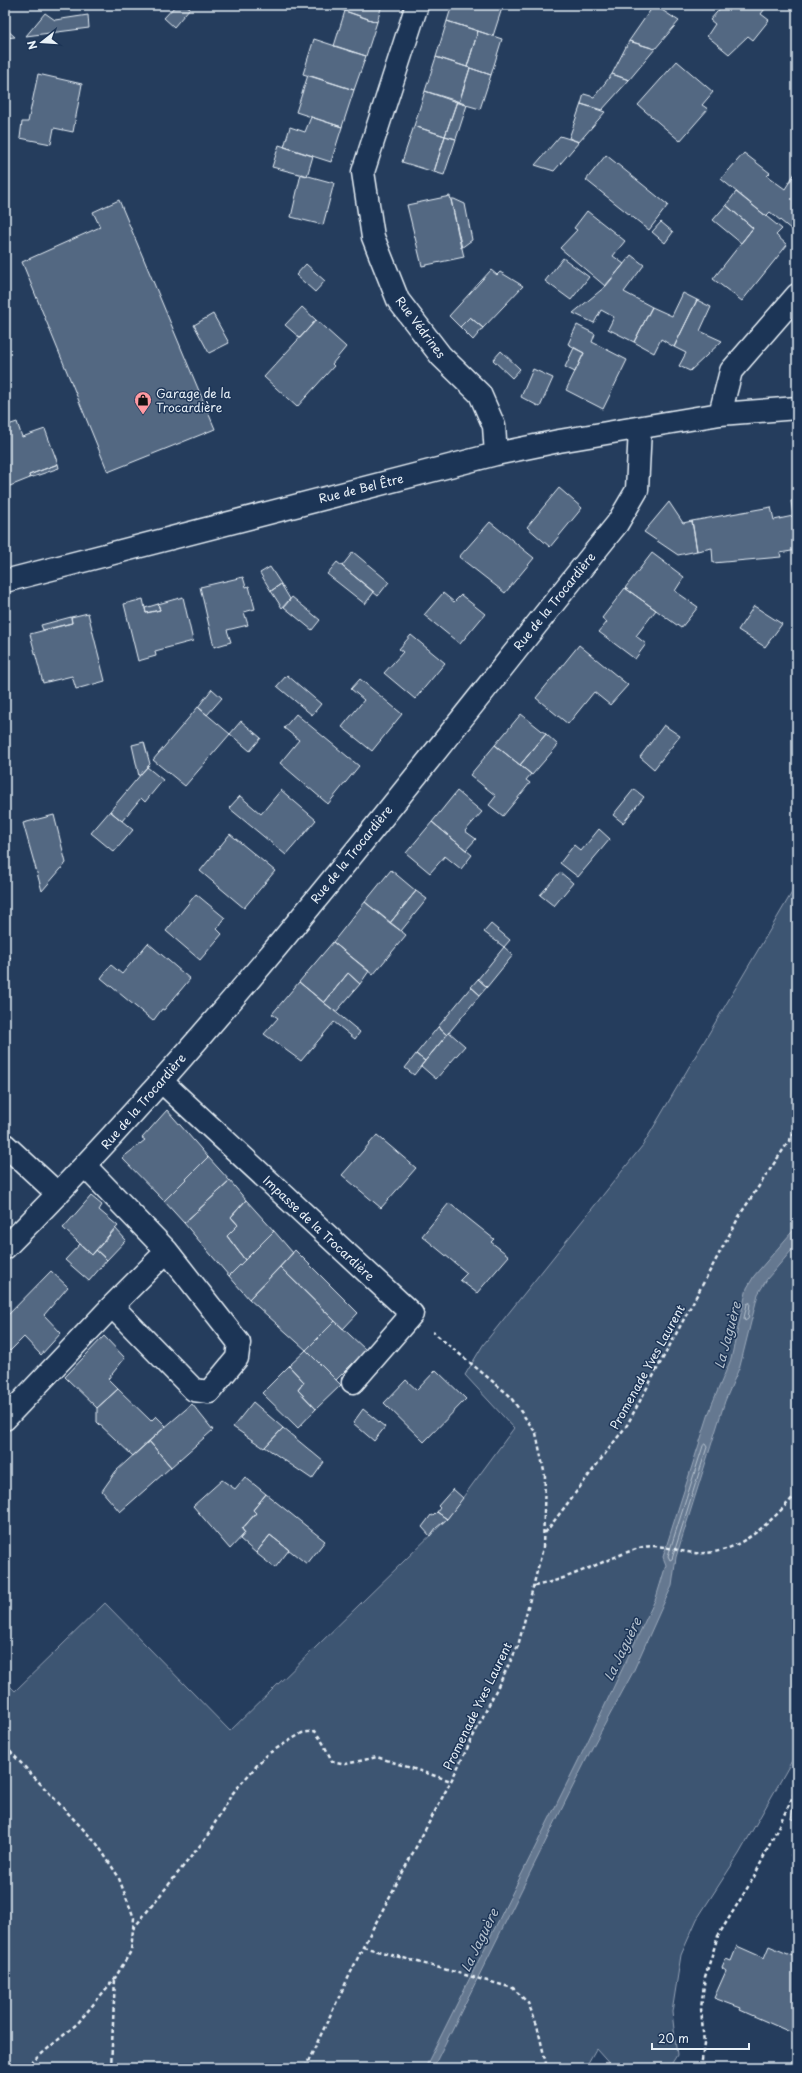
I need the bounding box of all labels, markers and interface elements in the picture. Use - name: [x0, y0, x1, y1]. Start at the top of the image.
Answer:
- north arrow: [22, 22, 62, 62]
- text: N: [22, 38, 41, 52]
- street label: Rue Védrines: [392, 292, 451, 362]
- place label: Garage de la Trocardière: [156, 384, 232, 416]
- shop icon: Garage de la Trocardière: [133, 390, 153, 415]
- street label: Rue de Bel Être: [317, 469, 405, 507]
- street label: Rue de la Trocardière: [509, 548, 600, 654]
- street label: Rue de la Trocardière: [306, 801, 397, 907]
- street label: Rue de la Trocardière: [96, 1049, 190, 1153]
- street label: Impasse de la Trocardière: [259, 1171, 379, 1285]
- water label: La Jaguère: [709, 1299, 745, 1370]
- street label: Promenade Yves Laurent: [605, 1301, 689, 1433]
- water label: La Jaguère: [599, 1613, 646, 1684]
- street label: Promenade Yves Laurent: [438, 1639, 516, 1773]
- water label: La Jaguère: [456, 1904, 503, 1975]
- scale bar: [652, 2025, 749, 2051]
- text: 20 m: [658, 2029, 689, 2047]

